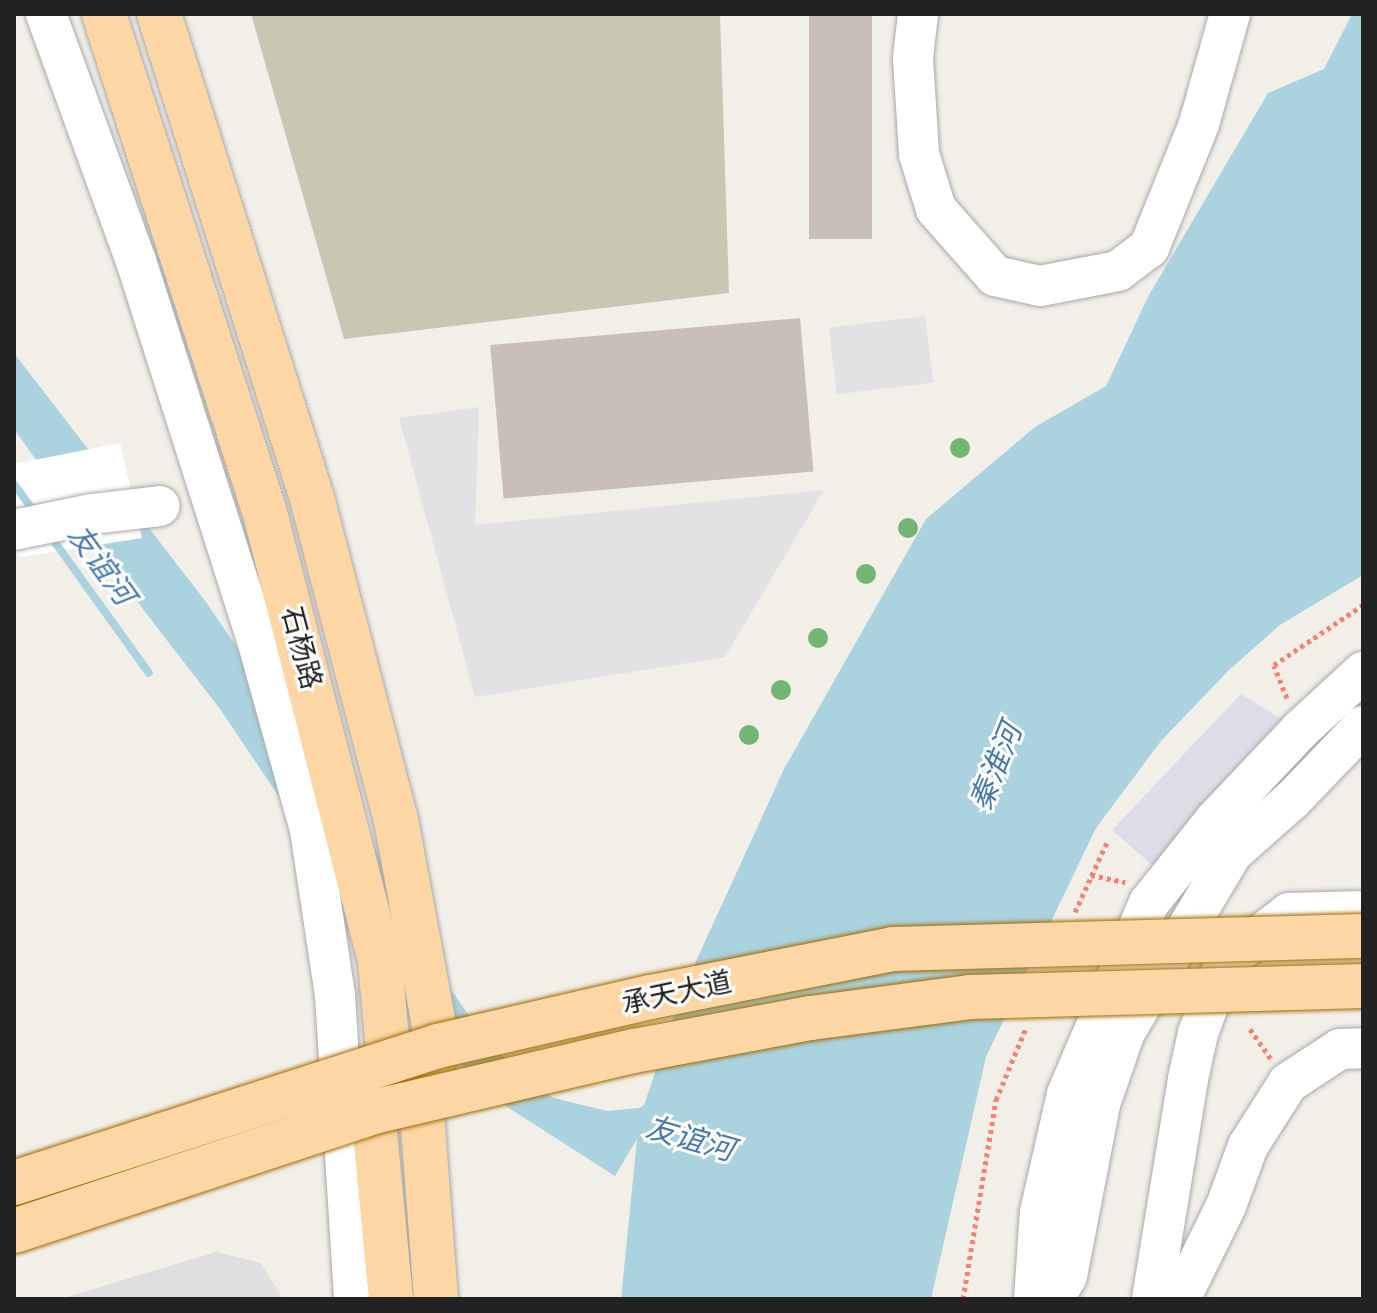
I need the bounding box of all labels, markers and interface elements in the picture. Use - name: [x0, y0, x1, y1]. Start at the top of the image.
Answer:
- water label: 友谊河: [60, 518, 142, 612]
- street label: 石杨路: [274, 603, 328, 693]
- water label: 秦淮河: [962, 719, 1030, 815]
- street label: 承天大道: [619, 965, 735, 1021]
- water label: 友谊河: [642, 1109, 738, 1169]

